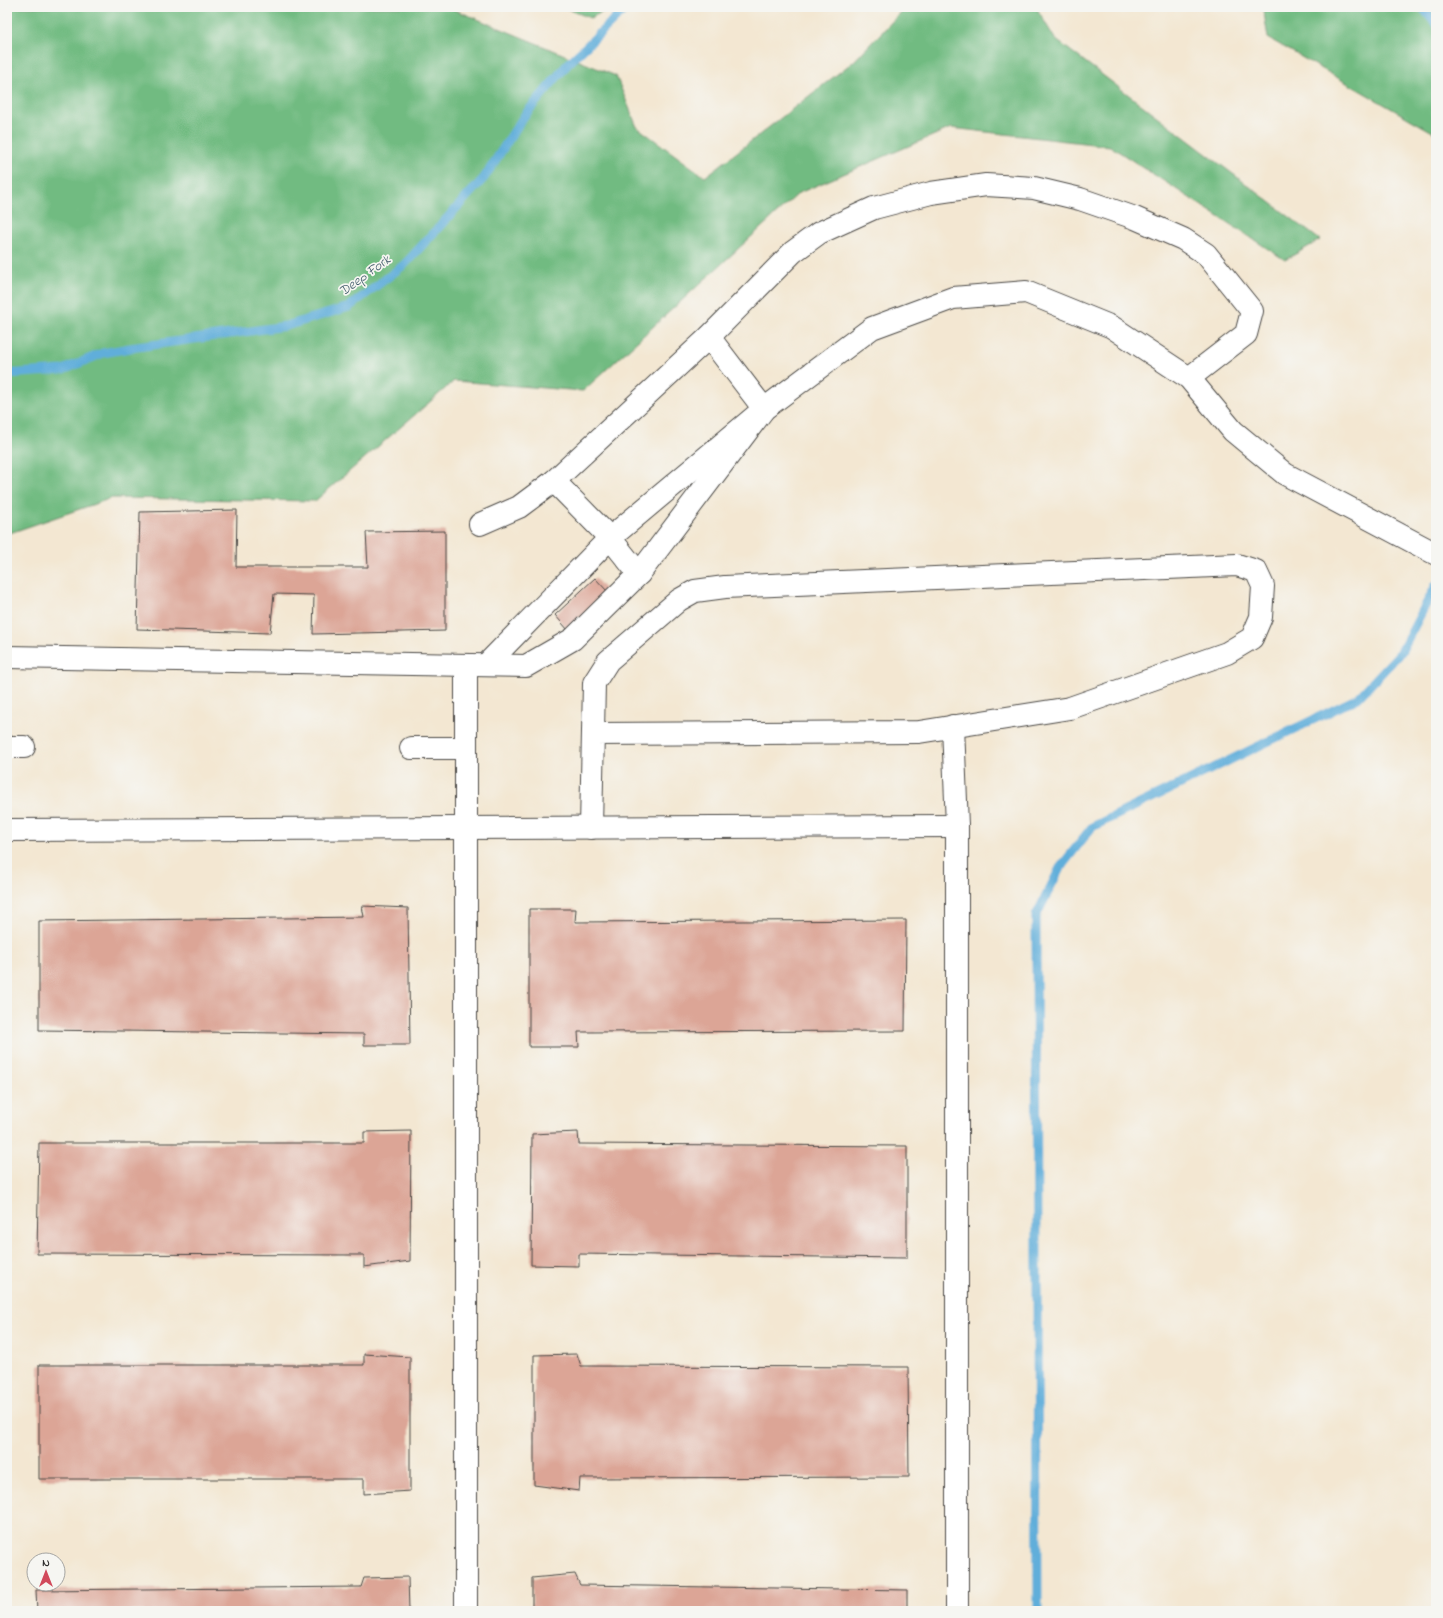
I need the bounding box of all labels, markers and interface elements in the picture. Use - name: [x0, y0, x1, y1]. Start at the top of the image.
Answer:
- water label: Deep Fork: [335, 250, 396, 302]
- north arrow: [26, 1552, 66, 1592]
- text: N: [42, 1555, 50, 1571]

